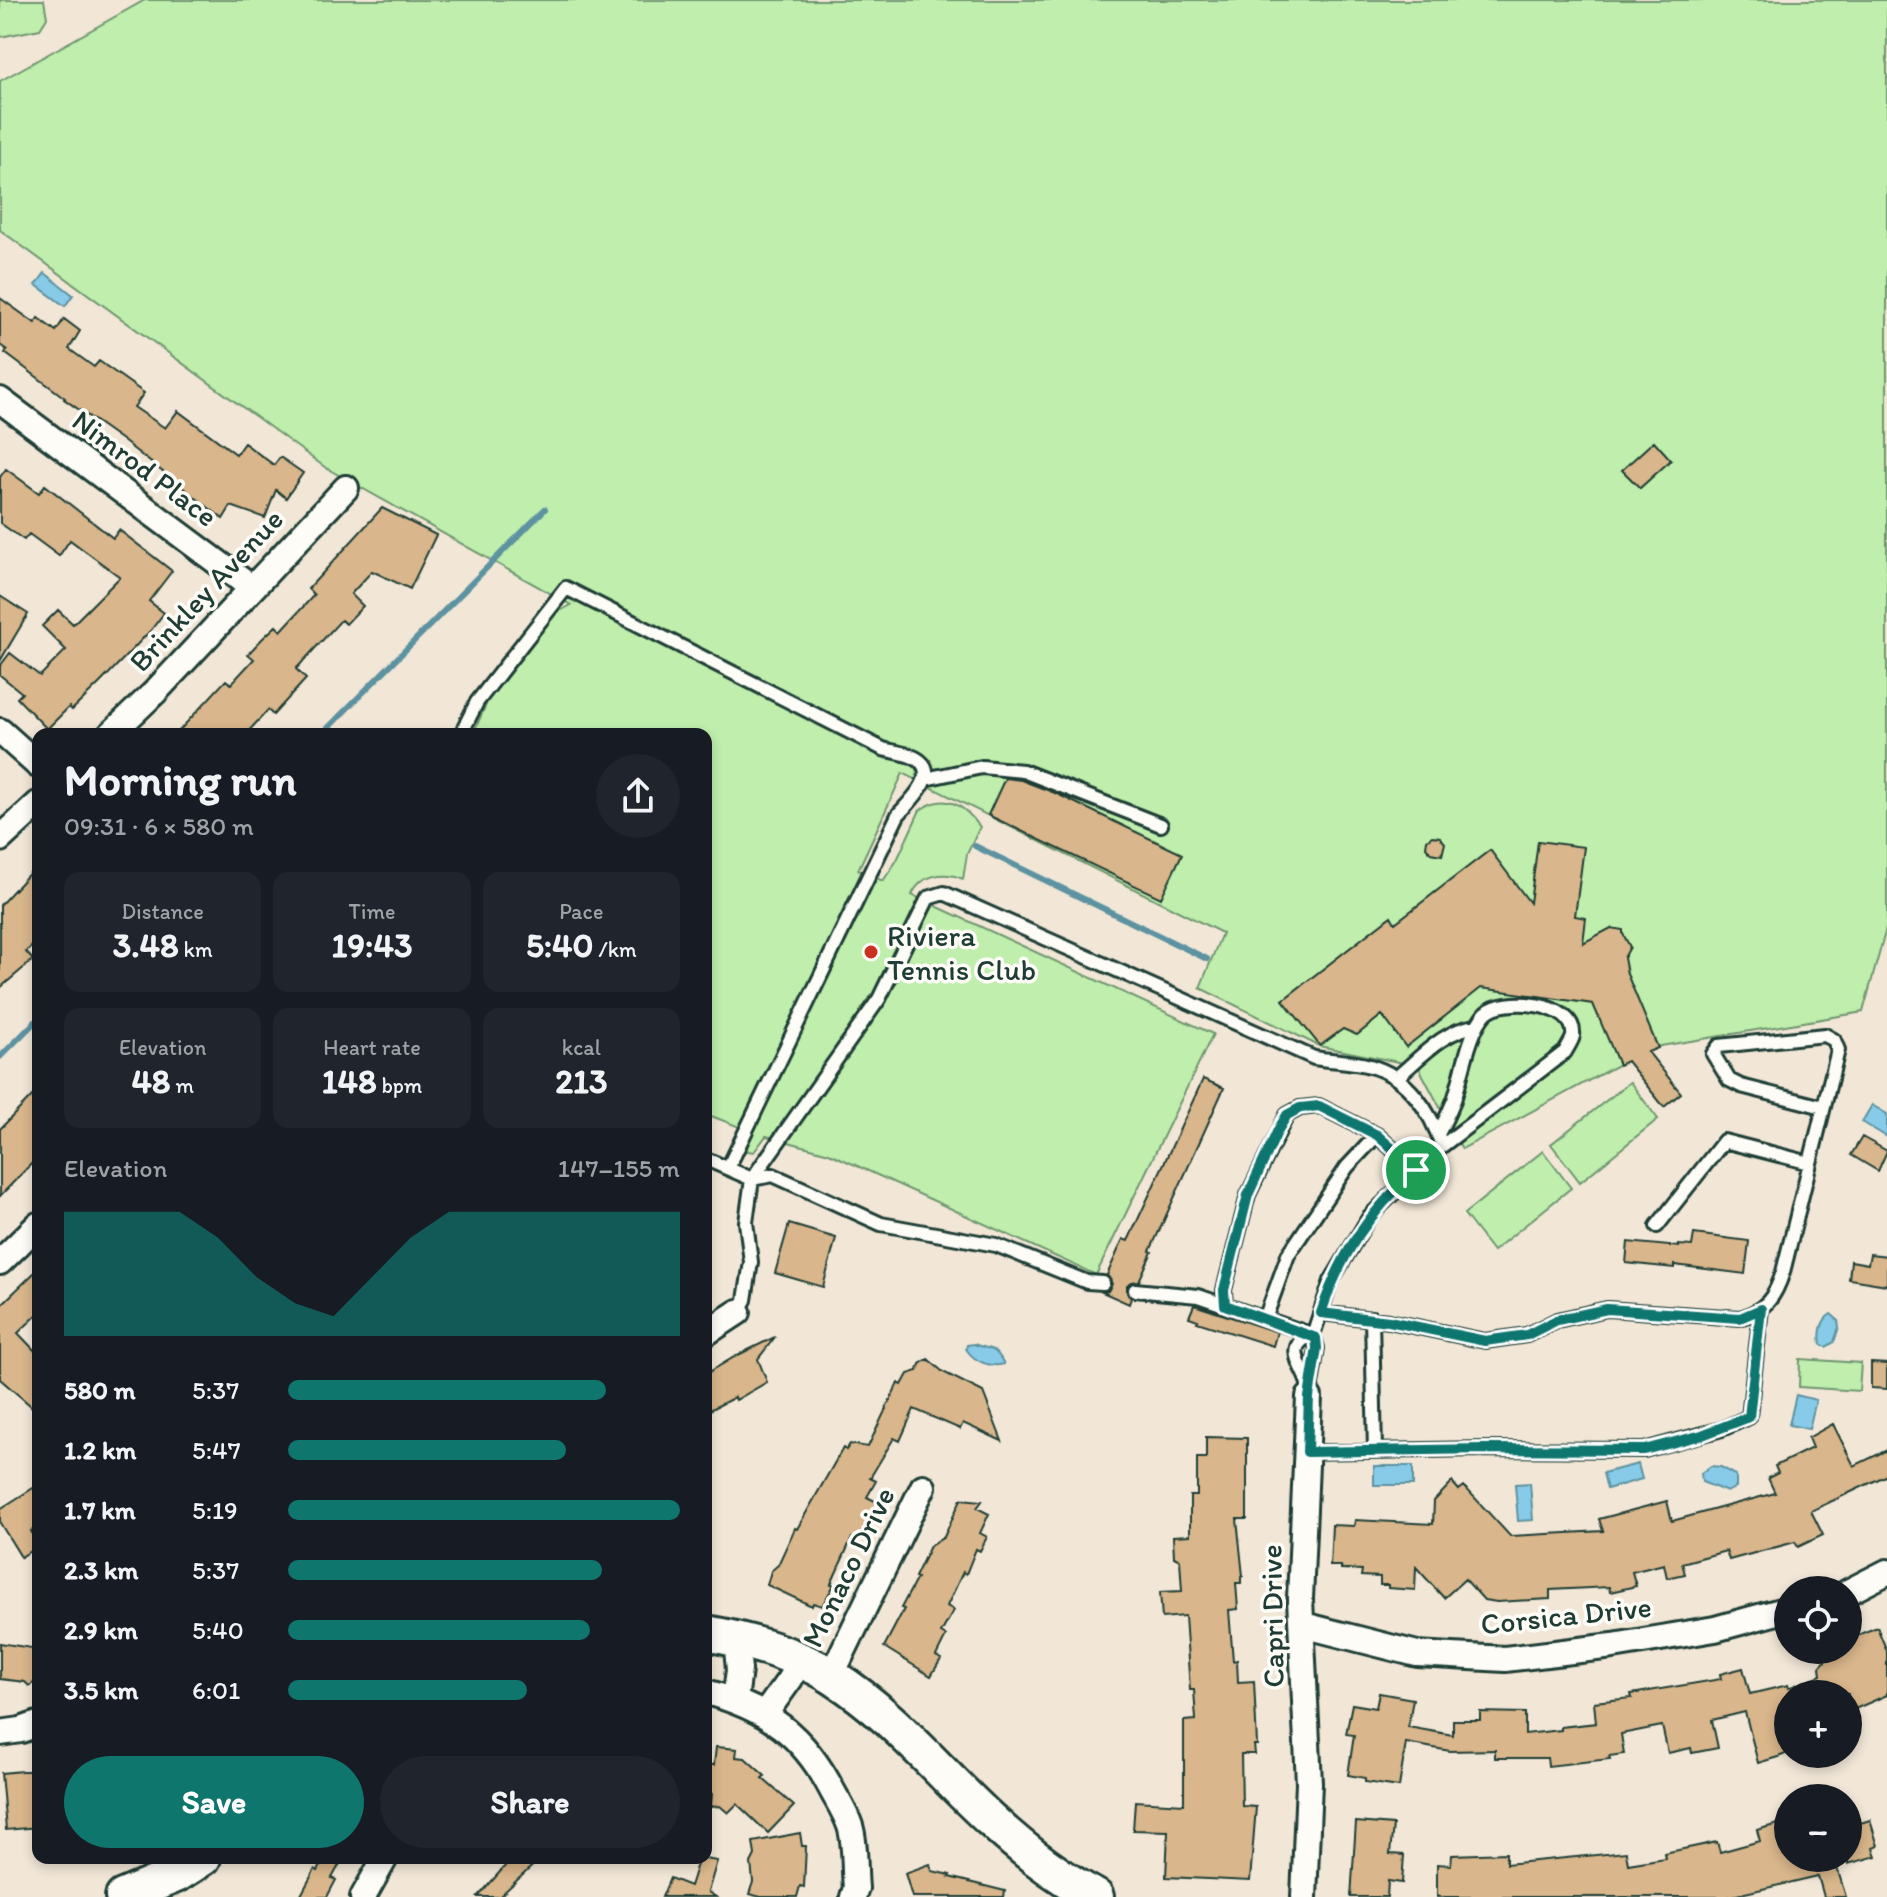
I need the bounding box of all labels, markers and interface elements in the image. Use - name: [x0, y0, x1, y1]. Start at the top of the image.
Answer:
- street label: Nimrod Place: [65, 401, 225, 535]
- street label: Brinkley Avenue: [121, 501, 291, 679]
- text: Morning run: [64, 753, 297, 806]
- button: share: [596, 754, 680, 838]
- text: 09:31 · 6 × 580 m: [64, 810, 254, 842]
- text: Distance: [121, 898, 204, 925]
- text: Time: [349, 898, 395, 925]
- text: Pace: [559, 898, 603, 925]
- place label: Riviera Tennis Club: [887, 917, 1036, 988]
- text: 3.48: [113, 925, 179, 966]
- text: 19:43: [332, 925, 412, 966]
- text: 5:40: [526, 925, 593, 966]
- text: km: [179, 936, 213, 963]
- text: /km: [593, 936, 637, 963]
- marker: Riviera Tennis Club: [862, 943, 880, 961]
- text: Elevation: [119, 1034, 206, 1061]
- text: Heart rate: [323, 1034, 421, 1061]
- text: kcal: [562, 1034, 601, 1061]
- text: 48: [131, 1061, 170, 1102]
- text: 148: [322, 1061, 377, 1102]
- text: 213: [555, 1061, 607, 1102]
- text: m: [170, 1072, 194, 1099]
- text: bpm: [377, 1072, 422, 1099]
- pin: [1382, 1136, 1450, 1204]
- icon: arrive: [1394, 1148, 1438, 1192]
- text: Elevation: [64, 1152, 167, 1184]
- text: 147–155 m: [558, 1152, 680, 1184]
- text: 580 m: [64, 1374, 136, 1406]
- text: 5:37: [192, 1374, 239, 1406]
- text: 1.2 km: [64, 1434, 136, 1466]
- text: 5:47: [192, 1434, 241, 1466]
- street label: Monaco Drive: [793, 1481, 903, 1653]
- text: 1.7 km: [64, 1494, 136, 1526]
- text: 5:19: [192, 1494, 238, 1526]
- street label: Capri Drive: [1252, 1544, 1292, 1688]
- text: 2.3 km: [64, 1554, 138, 1586]
- text: 5:37: [192, 1554, 239, 1586]
- map controls: [1774, 1576, 1862, 1872]
- button: locate: [1774, 1576, 1862, 1664]
- street label: Corsica Drive: [1479, 1588, 1653, 1642]
- text: 2.9 km: [64, 1614, 138, 1646]
- text: 5:40: [192, 1614, 244, 1646]
- text: 3.5 km: [64, 1674, 138, 1706]
- text: 6:01: [192, 1674, 240, 1706]
- button: +: [1774, 1680, 1862, 1768]
- button: Save: [64, 1756, 364, 1848]
- button: Share: [380, 1756, 680, 1848]
- button: −: [1774, 1784, 1862, 1872]

